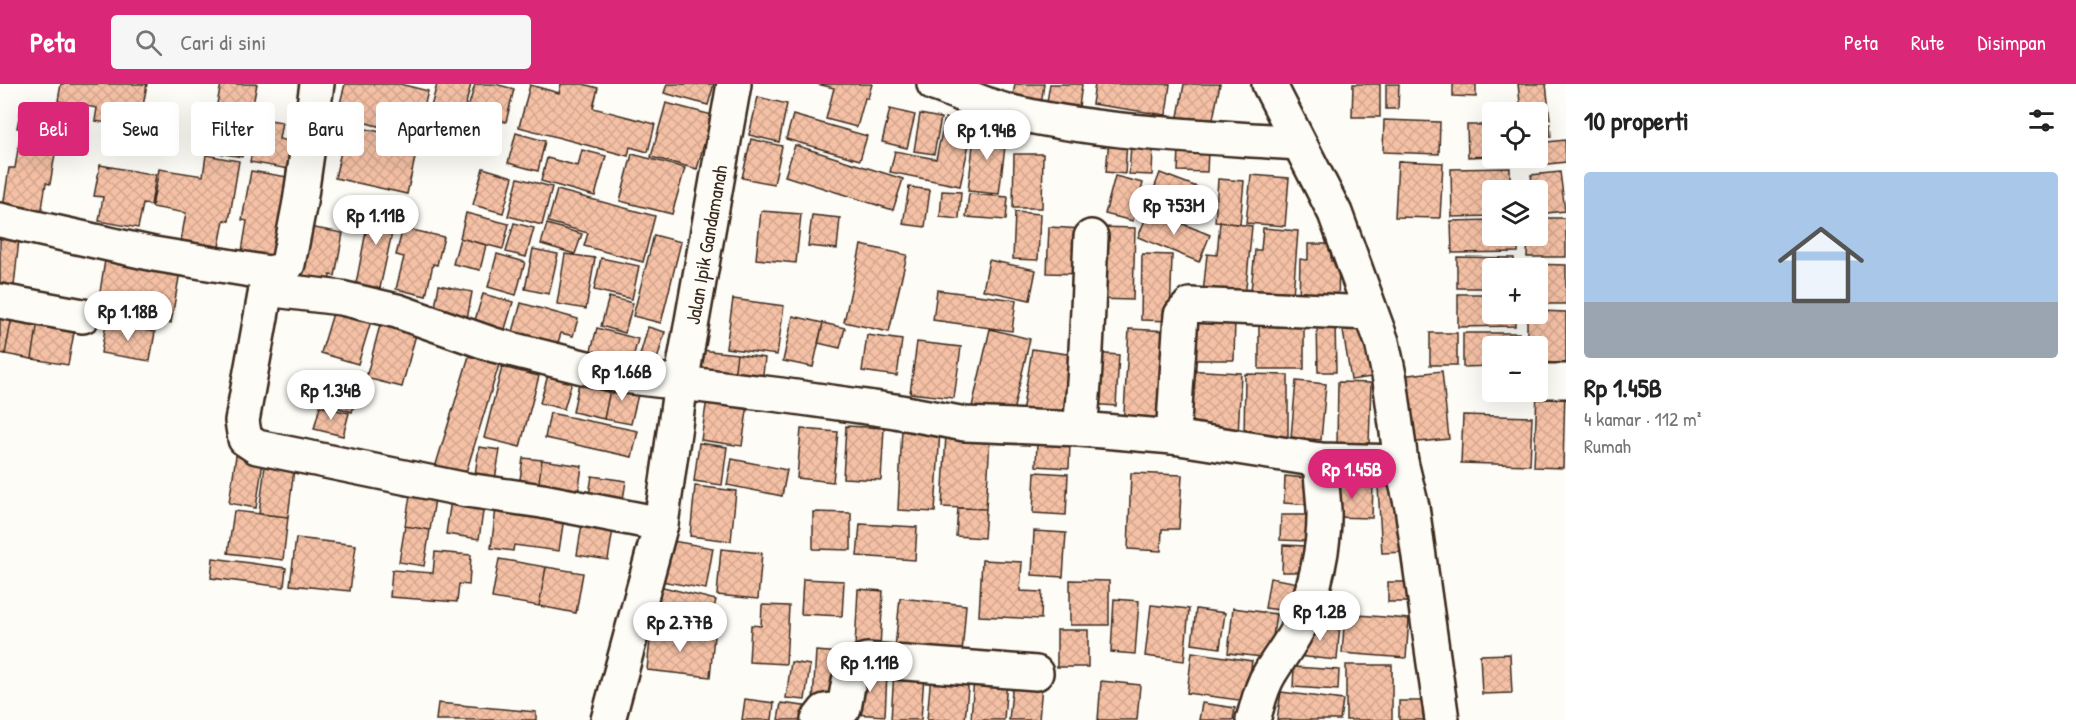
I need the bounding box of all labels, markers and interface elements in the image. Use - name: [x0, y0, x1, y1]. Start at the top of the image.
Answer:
- search box: [111, 15, 531, 69]
- text: Peta: [30, 23, 75, 61]
- icon: search: [132, 26, 165, 59]
- text: Cari di sini: [180, 27, 266, 57]
- text: Peta: [1844, 28, 1878, 57]
- text: Rute: [1911, 28, 1945, 57]
- text: Disimpan: [1978, 28, 2046, 57]
- chip: Beli: [18, 102, 89, 156]
- chip: Sewa: [101, 102, 179, 156]
- chip: Filter: [191, 102, 275, 156]
- chip: Baru: [287, 102, 364, 156]
- chip: Apartemen: [376, 102, 502, 156]
- map controls: [1482, 102, 1548, 402]
- button: locate: [1482, 102, 1548, 168]
- text: 10 properti: [1584, 103, 1689, 138]
- icon: filters: [2025, 104, 2058, 137]
- pin: Rp 1.94B: [925, 110, 1049, 161]
- text: Rp 1.94B: [958, 116, 1016, 143]
- street label: Jalan Ipik Gandamanah: [678, 163, 733, 327]
- button: layers: [1482, 180, 1548, 246]
- pin: Rp 753M: [1119, 185, 1229, 236]
- text: Rp 753M: [1143, 191, 1205, 218]
- pin: Rp 1.11B: [314, 195, 438, 246]
- text: Rp 1.11B: [347, 201, 405, 228]
- icon: home: [1767, 211, 1875, 319]
- button: +: [1482, 258, 1548, 324]
- pin: Rp 1.18B: [66, 291, 190, 342]
- text: Rp 1.18B: [98, 297, 158, 324]
- button: −: [1482, 336, 1548, 402]
- pin: Rp 1.66B: [560, 351, 684, 402]
- text: Rp 1.66B: [592, 357, 652, 384]
- pin: Rp 1.34B: [269, 370, 393, 421]
- text: Rp 1.45B: [1584, 370, 1662, 405]
- text: Rp 1.34B: [301, 376, 361, 403]
- text: 4 kamar · 112 m²: [1584, 405, 1701, 432]
- text: Rumah: [1584, 432, 1631, 459]
- pin: Rp 1.45B: [1290, 449, 1414, 500]
- text: Rp 1.45B: [1322, 455, 1382, 482]
- pin: Rp 1.2B: [1265, 591, 1375, 642]
- text: Rp 1.2B: [1293, 597, 1347, 624]
- pin: Rp 2.77B: [618, 602, 742, 653]
- text: Rp 2.77B: [647, 608, 713, 635]
- pin: Rp 1.11B: [808, 642, 932, 693]
- text: Rp 1.11B: [841, 648, 899, 675]

